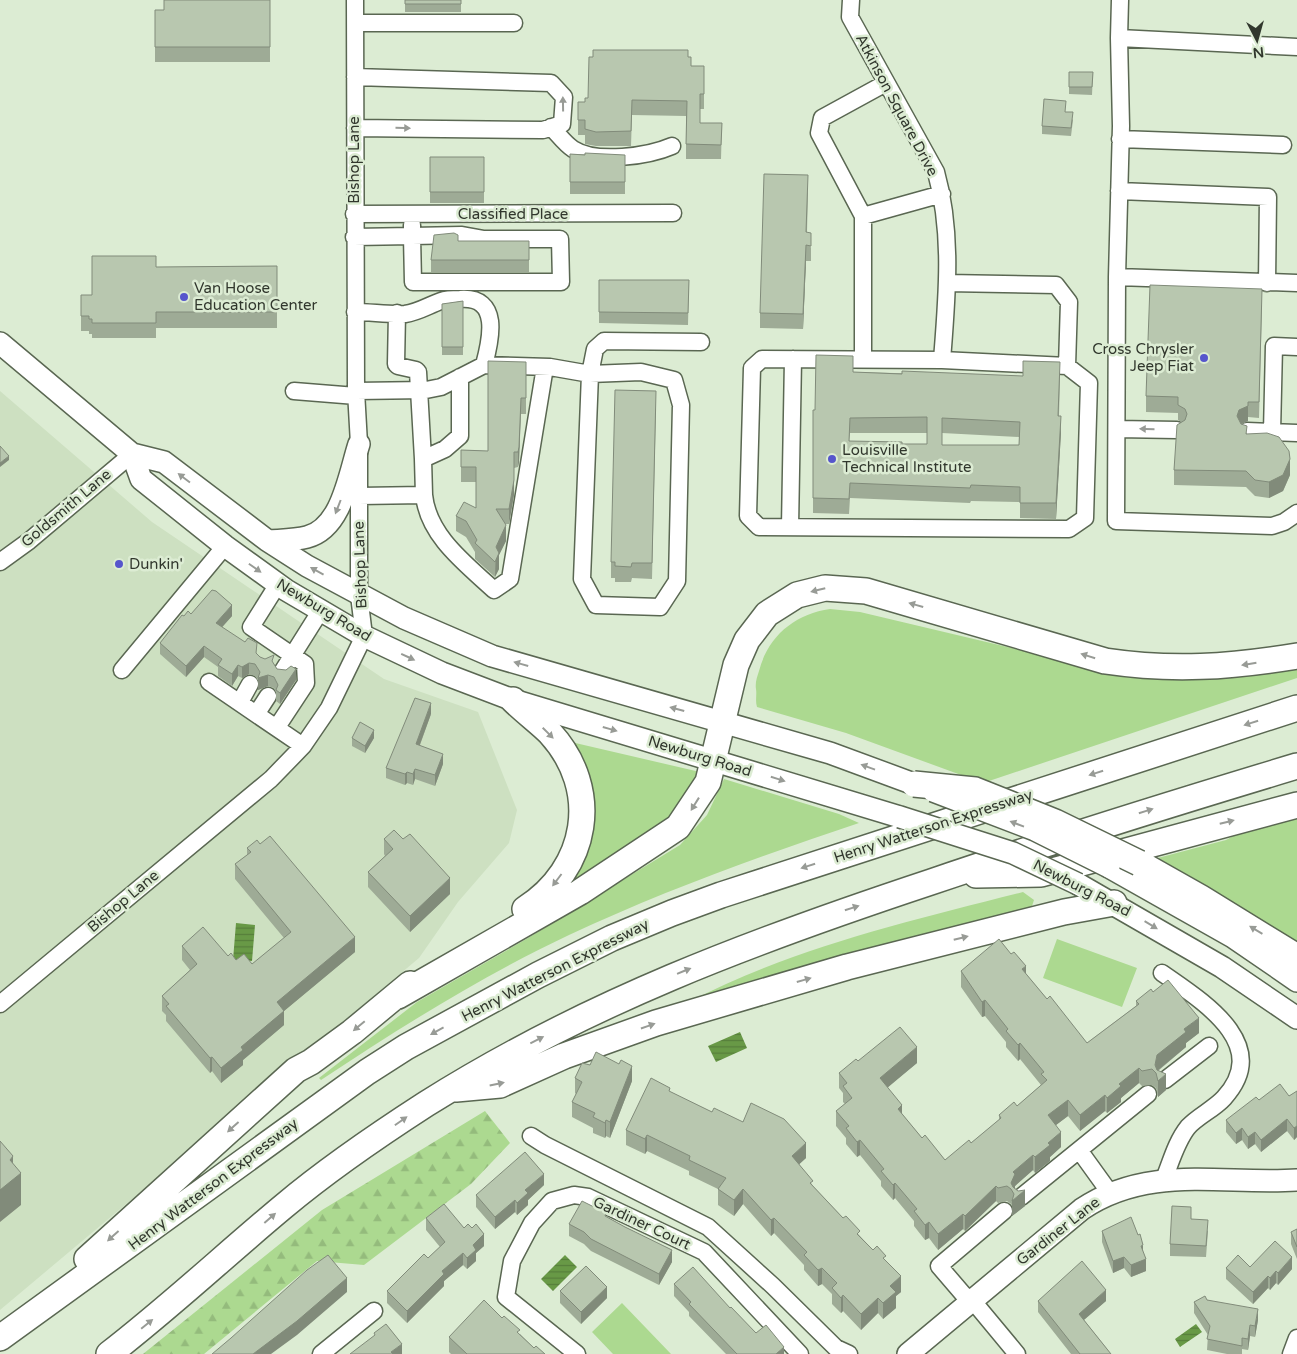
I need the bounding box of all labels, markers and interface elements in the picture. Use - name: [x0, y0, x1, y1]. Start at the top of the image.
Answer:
- north arrow: [1232, 15, 1282, 65]
- street label: Atkinson Square Drive: [852, 31, 942, 179]
- text: N: [1252, 43, 1265, 61]
- one-way arrow: [559, 96, 567, 112]
- street label: Bishop Lane: [345, 116, 363, 204]
- one-way arrow: [396, 124, 412, 132]
- street label: Classified Place: [458, 205, 568, 223]
- place label: Van Hoose Education Center: [194, 279, 318, 314]
- marker: Van Hoose Education Center: [178, 291, 190, 303]
- place label: Cross Chrysler Jeep Fiat: [1092, 340, 1194, 375]
- marker: Cross Chrysler Jeep Fiat: [1198, 352, 1210, 364]
- one-way arrow: [1139, 425, 1155, 433]
- place label: Louisville Technical Institute: [842, 441, 972, 476]
- marker: Louisville Technical Institute: [826, 453, 838, 465]
- street label: Goldsmith Lane: [17, 465, 115, 551]
- one-way arrow: [178, 472, 191, 483]
- one-way arrow: [334, 500, 342, 515]
- street label: Bishop Lane: [349, 521, 371, 609]
- place label: Dunkin': [129, 555, 183, 573]
- marker: Dunkin': [113, 558, 125, 570]
- one-way arrow: [248, 563, 262, 573]
- one-way arrow: [310, 567, 323, 576]
- street label: Newburg Road: [273, 575, 375, 645]
- one-way arrow: [811, 586, 826, 594]
- one-way arrow: [909, 601, 924, 609]
- one-way arrow: [1080, 652, 1095, 660]
- one-way arrow: [401, 653, 415, 661]
- one-way arrow: [513, 660, 528, 668]
- one-way arrow: [1241, 660, 1257, 668]
- one-way arrow: [669, 705, 684, 713]
- one-way arrow: [1243, 719, 1258, 727]
- one-way arrow: [603, 725, 618, 733]
- one-way arrow: [542, 727, 554, 739]
- street label: Newburg Road: [646, 732, 754, 780]
- one-way arrow: [860, 763, 875, 771]
- one-way arrow: [1088, 769, 1103, 777]
- one-way arrow: [771, 776, 786, 784]
- street label: Henry Watterson Expressway: [831, 785, 1035, 867]
- one-way arrow: [690, 797, 699, 810]
- one-way arrow: [1139, 807, 1154, 815]
- one-way arrow: [1220, 818, 1235, 826]
- one-way arrow: [1010, 819, 1025, 827]
- street label: Newburg Road: [1030, 856, 1134, 920]
- one-way arrow: [801, 863, 816, 871]
- street label: Bishop Lane: [84, 866, 162, 936]
- one-way arrow: [552, 873, 563, 886]
- one-way arrow: [845, 904, 860, 912]
- street label: Henry Watterson Expressway: [458, 915, 652, 1025]
- one-way arrow: [1145, 920, 1158, 929]
- one-way arrow: [1250, 926, 1263, 935]
- one-way arrow: [954, 934, 969, 942]
- one-way arrow: [677, 967, 691, 975]
- one-way arrow: [797, 975, 812, 983]
- one-way arrow: [353, 1020, 366, 1031]
- one-way arrow: [641, 1022, 656, 1030]
- one-way arrow: [430, 1026, 443, 1035]
- one-way arrow: [529, 1036, 544, 1044]
- one-way arrow: [489, 1080, 505, 1088]
- street label: Henry Watterson Expressway: [125, 1114, 301, 1254]
- one-way arrow: [394, 1116, 408, 1126]
- one-way arrow: [227, 1122, 239, 1133]
- street label: Gardiner Court: [590, 1193, 694, 1254]
- street label: Gardiner Lane: [1013, 1193, 1103, 1269]
- one-way arrow: [263, 1212, 276, 1223]
- one-way arrow: [106, 1231, 119, 1242]
- one-way arrow: [140, 1318, 153, 1329]

